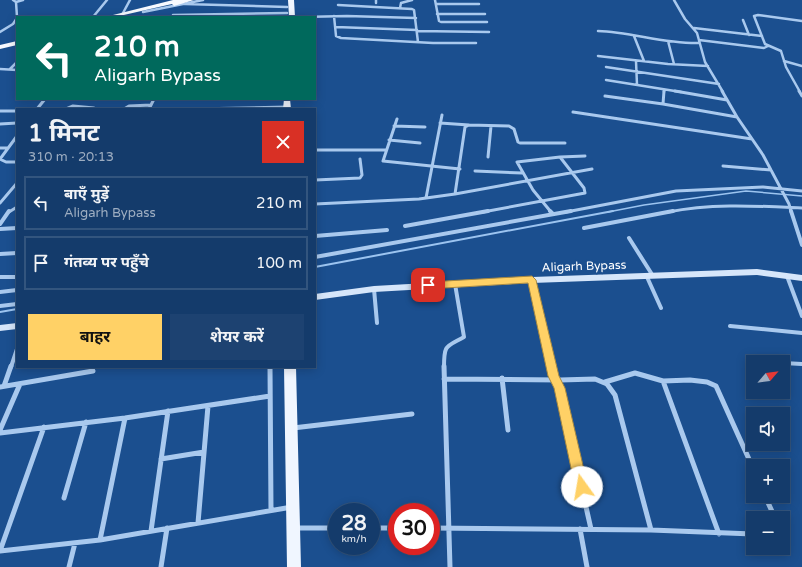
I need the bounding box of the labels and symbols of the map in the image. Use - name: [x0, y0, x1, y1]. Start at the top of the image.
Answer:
- street label: Aligarh Bypass: [541, 258, 627, 274]
- pin: [411, 268, 445, 302]
- north arrow: [746, 355, 790, 399]
- position arrow: [561, 466, 603, 508]
- speed limit sign: 30: [388, 503, 440, 555]

